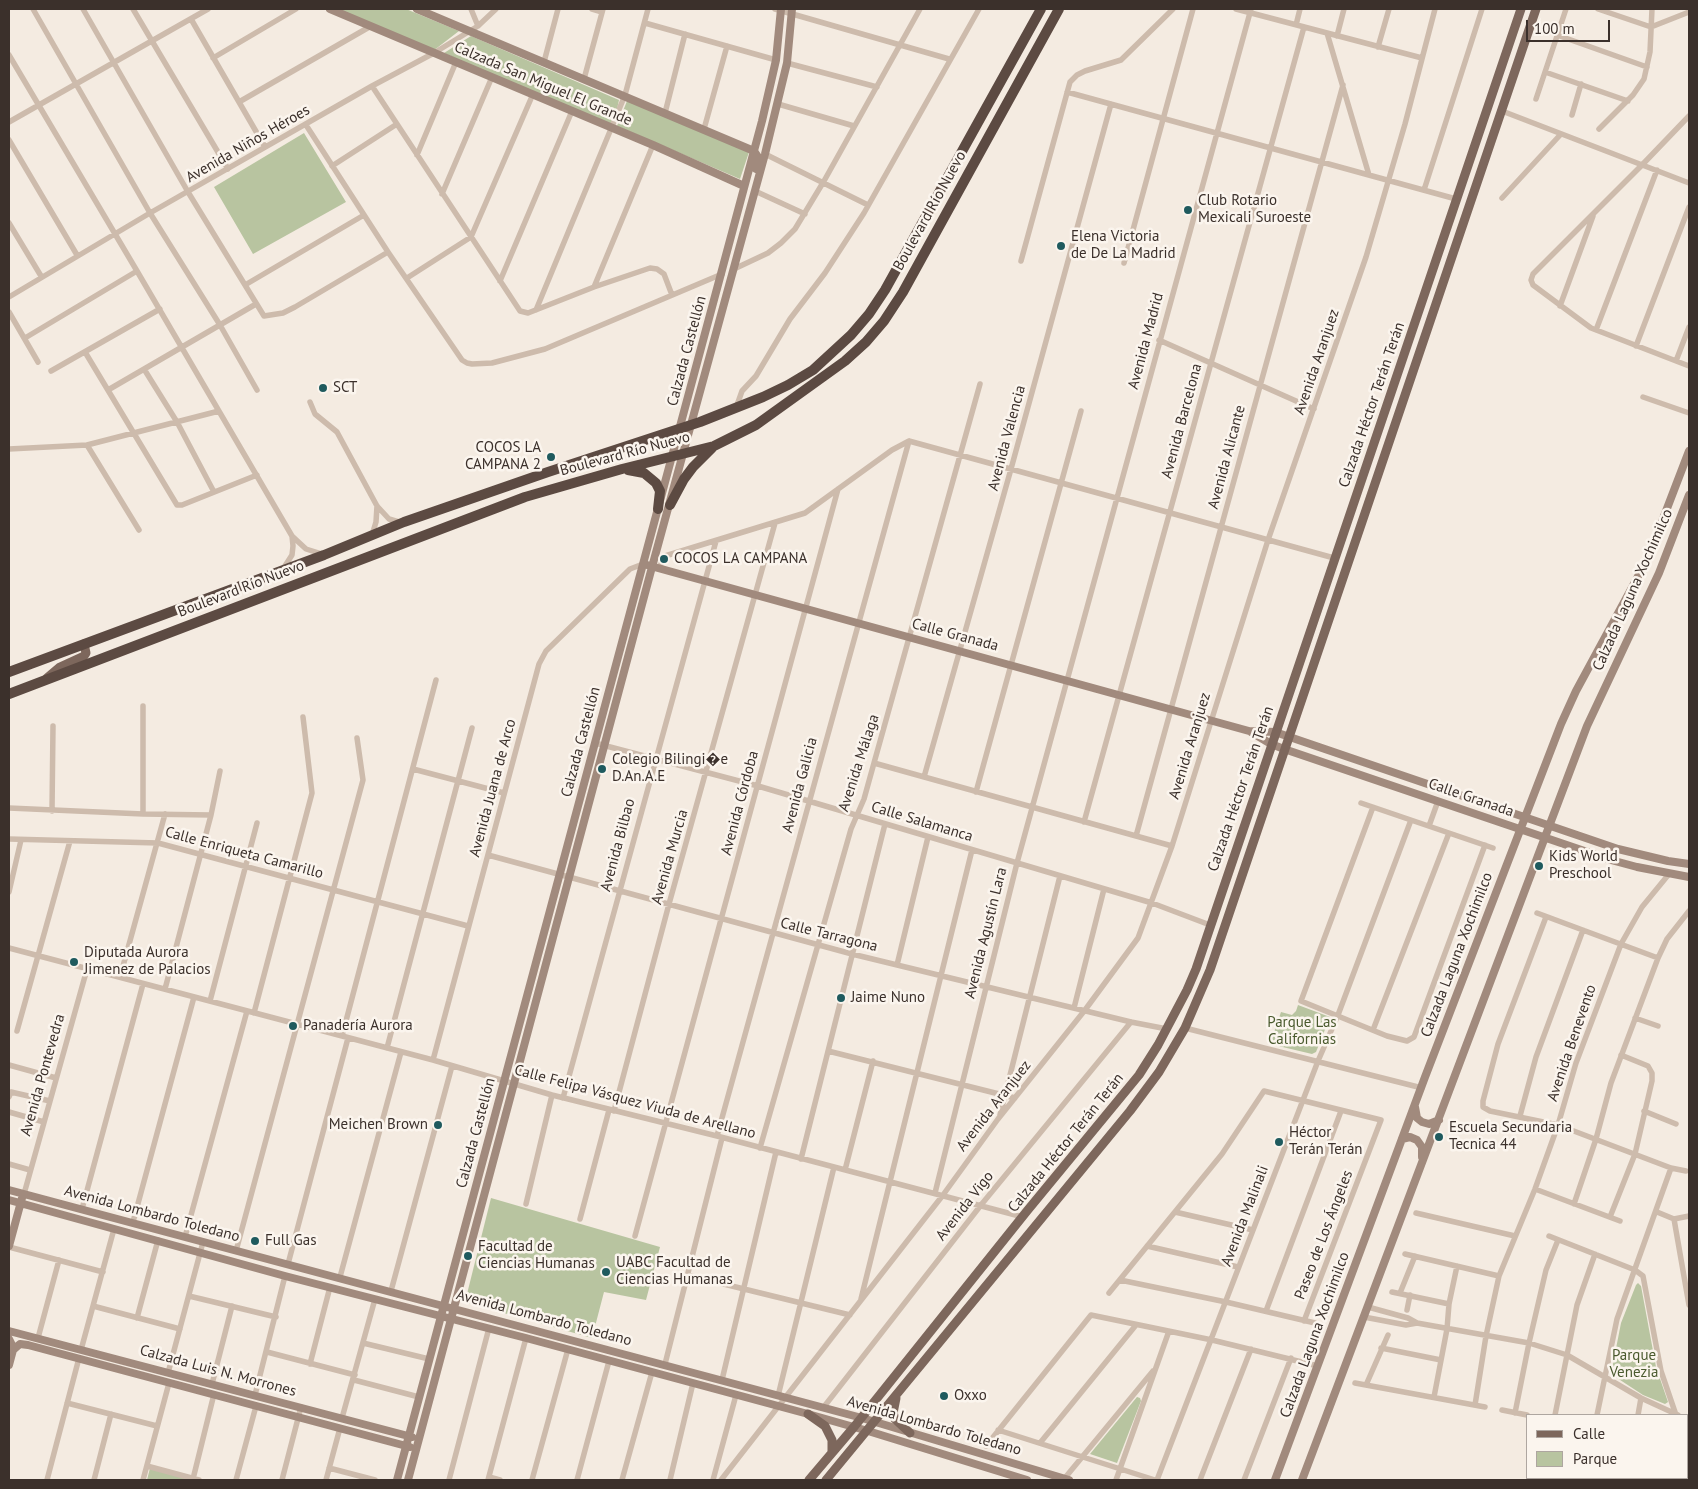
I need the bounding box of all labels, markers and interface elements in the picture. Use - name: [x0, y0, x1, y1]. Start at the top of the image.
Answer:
- scale bar: [1528, 10, 1612, 42]
- text: 100 m: [1534, 19, 1575, 38]
- street label: Calzada San Miguel El Grande: [451, 38, 635, 130]
- street label: Avenida Niños Héroes: [183, 101, 313, 187]
- street label: Boulevard Río Nuevo: [890, 148, 970, 274]
- place label: Club Rotario Mexicali Suroeste: [1198, 192, 1311, 227]
- marker: Club Rotario Mexicali Suroeste: [1182, 204, 1194, 216]
- place label: Elena Victoria de De La Madrid: [1071, 228, 1176, 263]
- marker: Elena Victoria de De La Madrid: [1055, 240, 1067, 252]
- street label: Avenida Madrid: [1124, 291, 1168, 391]
- street label: Calzada Castellón: [664, 294, 710, 408]
- street label: Avenida Aranjuez: [1291, 307, 1343, 417]
- street label: Calzada Héctor Terán Terán: [1335, 320, 1409, 490]
- street label: Avenida Barcelona: [1158, 362, 1206, 480]
- place label: SCT: [333, 379, 357, 397]
- marker: SCT: [317, 382, 329, 394]
- street label: Avenida Valencia: [984, 383, 1030, 493]
- street label: Avenida Alicante: [1204, 403, 1250, 511]
- street label: Boulevard Río Nuevo: [558, 428, 692, 480]
- place label: COCOS LA CAMPANA 2: [465, 439, 541, 474]
- marker: COCOS LA CAMPANA 2: [545, 451, 557, 463]
- street label: Calzada Laguna Xochimilco: [1589, 506, 1677, 674]
- place label: COCOS LA CAMPANA: [674, 550, 807, 568]
- marker: COCOS LA CAMPANA: [658, 553, 670, 565]
- street label: Boulevard Río Nuevo: [175, 557, 307, 621]
- street label: Calle Granada: [910, 615, 1000, 655]
- street label: Calzada Castellón: [558, 685, 604, 799]
- street label: Avenida Aranjuez: [1165, 691, 1215, 801]
- street label: Calzada Héctor Terán Terán: [1204, 704, 1278, 874]
- street label: Avenida Málaga: [835, 712, 883, 814]
- street label: Avenida Juana de Arco: [466, 717, 520, 859]
- street label: Avenida Galicia: [779, 735, 821, 835]
- street label: Avenida Córdoba: [717, 749, 763, 857]
- place label: Colegio Bilingi�e D.An.A.E: [612, 751, 728, 786]
- marker: Colegio Bilingi�e D.An.A.E: [596, 763, 608, 775]
- street label: Calle Granada: [1426, 775, 1516, 821]
- street label: Avenida Bilbao: [597, 797, 639, 893]
- street label: Calle Salamanca: [869, 798, 975, 846]
- street label: Avenida Murcia: [648, 807, 692, 907]
- street label: Calle Enriqueta Camarillo: [163, 823, 325, 883]
- place label: Kids World Preschool: [1549, 848, 1618, 883]
- marker: Kids World Preschool: [1533, 860, 1545, 872]
- street label: Avenida Agustín Lara: [961, 866, 1011, 1000]
- street label: Calzada Laguna Xochimilco: [1417, 870, 1497, 1040]
- street label: Calle Tarragona: [778, 914, 880, 956]
- place label: Diputada Aurora Jimenez de Palacios: [84, 944, 211, 979]
- marker: Diputada Aurora Jimenez de Palacios: [68, 956, 80, 968]
- street label: Avenida Benevento: [1544, 982, 1600, 1104]
- place label: Jaime Nuno: [851, 989, 925, 1007]
- marker: Jaime Nuno: [835, 992, 847, 1004]
- street label: Avenida Pontevedra: [17, 1012, 69, 1138]
- park label: Parque Las Californias: [1267, 1014, 1337, 1049]
- place label: Panadería Aurora: [303, 1017, 413, 1035]
- marker: Panadería Aurora: [287, 1020, 299, 1032]
- street label: Avenida Aranjuez: [953, 1057, 1035, 1155]
- street label: Calle Felipa Vásquez Viuda de Arellano: [512, 1061, 758, 1143]
- street label: Calzada Héctor Terán Terán: [1004, 1070, 1128, 1216]
- street label: Calzada Castellón: [453, 1076, 499, 1190]
- place label: Meichen Brown: [329, 1116, 428, 1134]
- marker: Meichen Brown: [432, 1119, 444, 1131]
- place label: Escuela Secundaria Tecnica 44: [1449, 1119, 1572, 1154]
- place label: Héctor Terán Terán: [1289, 1124, 1363, 1159]
- marker: Escuela Secundaria Tecnica 44: [1433, 1131, 1445, 1143]
- marker: Héctor Terán Terán: [1273, 1136, 1285, 1148]
- street label: Avenida Malinali: [1218, 1163, 1272, 1269]
- street label: Avenida Vigo: [932, 1168, 998, 1244]
- street label: Paseo de Los Ángeles: [1291, 1168, 1357, 1302]
- street label: Avenida Lombardo Toledano: [62, 1182, 242, 1246]
- place label: Full Gas: [265, 1232, 317, 1250]
- marker: Full Gas: [249, 1235, 261, 1247]
- place label: Facultad de Ciencias Humanas: [478, 1238, 595, 1273]
- marker: Facultad de Ciencias Humanas: [462, 1250, 474, 1262]
- street label: Calzada Laguna Xochimilco: [1277, 1250, 1353, 1420]
- place label: UABC Facultad de Ciencias Humanas: [616, 1254, 733, 1289]
- marker: UABC Facultad de Ciencias Humanas: [600, 1266, 612, 1278]
- street label: Avenida Lombardo Toledano: [454, 1286, 634, 1350]
- street label: Calzada Luis N. Morrones: [138, 1341, 298, 1401]
- park label: Parque Venezia: [1609, 1347, 1659, 1382]
- place label: Oxxo: [954, 1387, 987, 1405]
- marker: Oxxo: [938, 1390, 950, 1402]
- street label: Avenida Lombardo Toledano: [845, 1392, 1023, 1460]
- legend: [1526, 1414, 1688, 1479]
- text: Calle: [1573, 1424, 1605, 1443]
- text: Parque: [1573, 1449, 1617, 1468]

